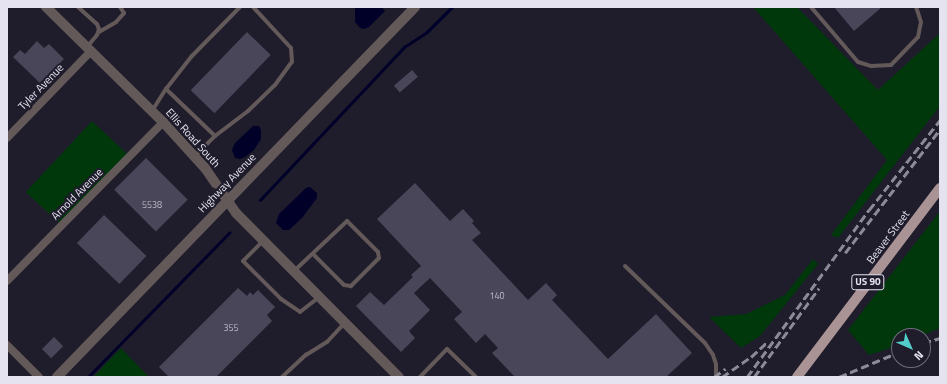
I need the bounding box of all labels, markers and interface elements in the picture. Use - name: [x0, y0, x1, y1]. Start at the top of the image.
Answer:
- street label: Tyler Avenue: [16, 61, 66, 113]
- street label: Ellis Road South: [163, 106, 223, 170]
- street label: Highway Avenue: [195, 151, 259, 215]
- street label: Arnold Avenue: [49, 166, 105, 222]
- house number: 5538: [142, 200, 162, 210]
- street label: Beaver Street: [864, 208, 912, 266]
- road number: US 90: [851, 274, 885, 290]
- house number: 140: [489, 291, 505, 301]
- house number: 355: [223, 323, 239, 333]
- north arrow: [891, 328, 931, 368]
- text: N: [910, 347, 927, 364]

